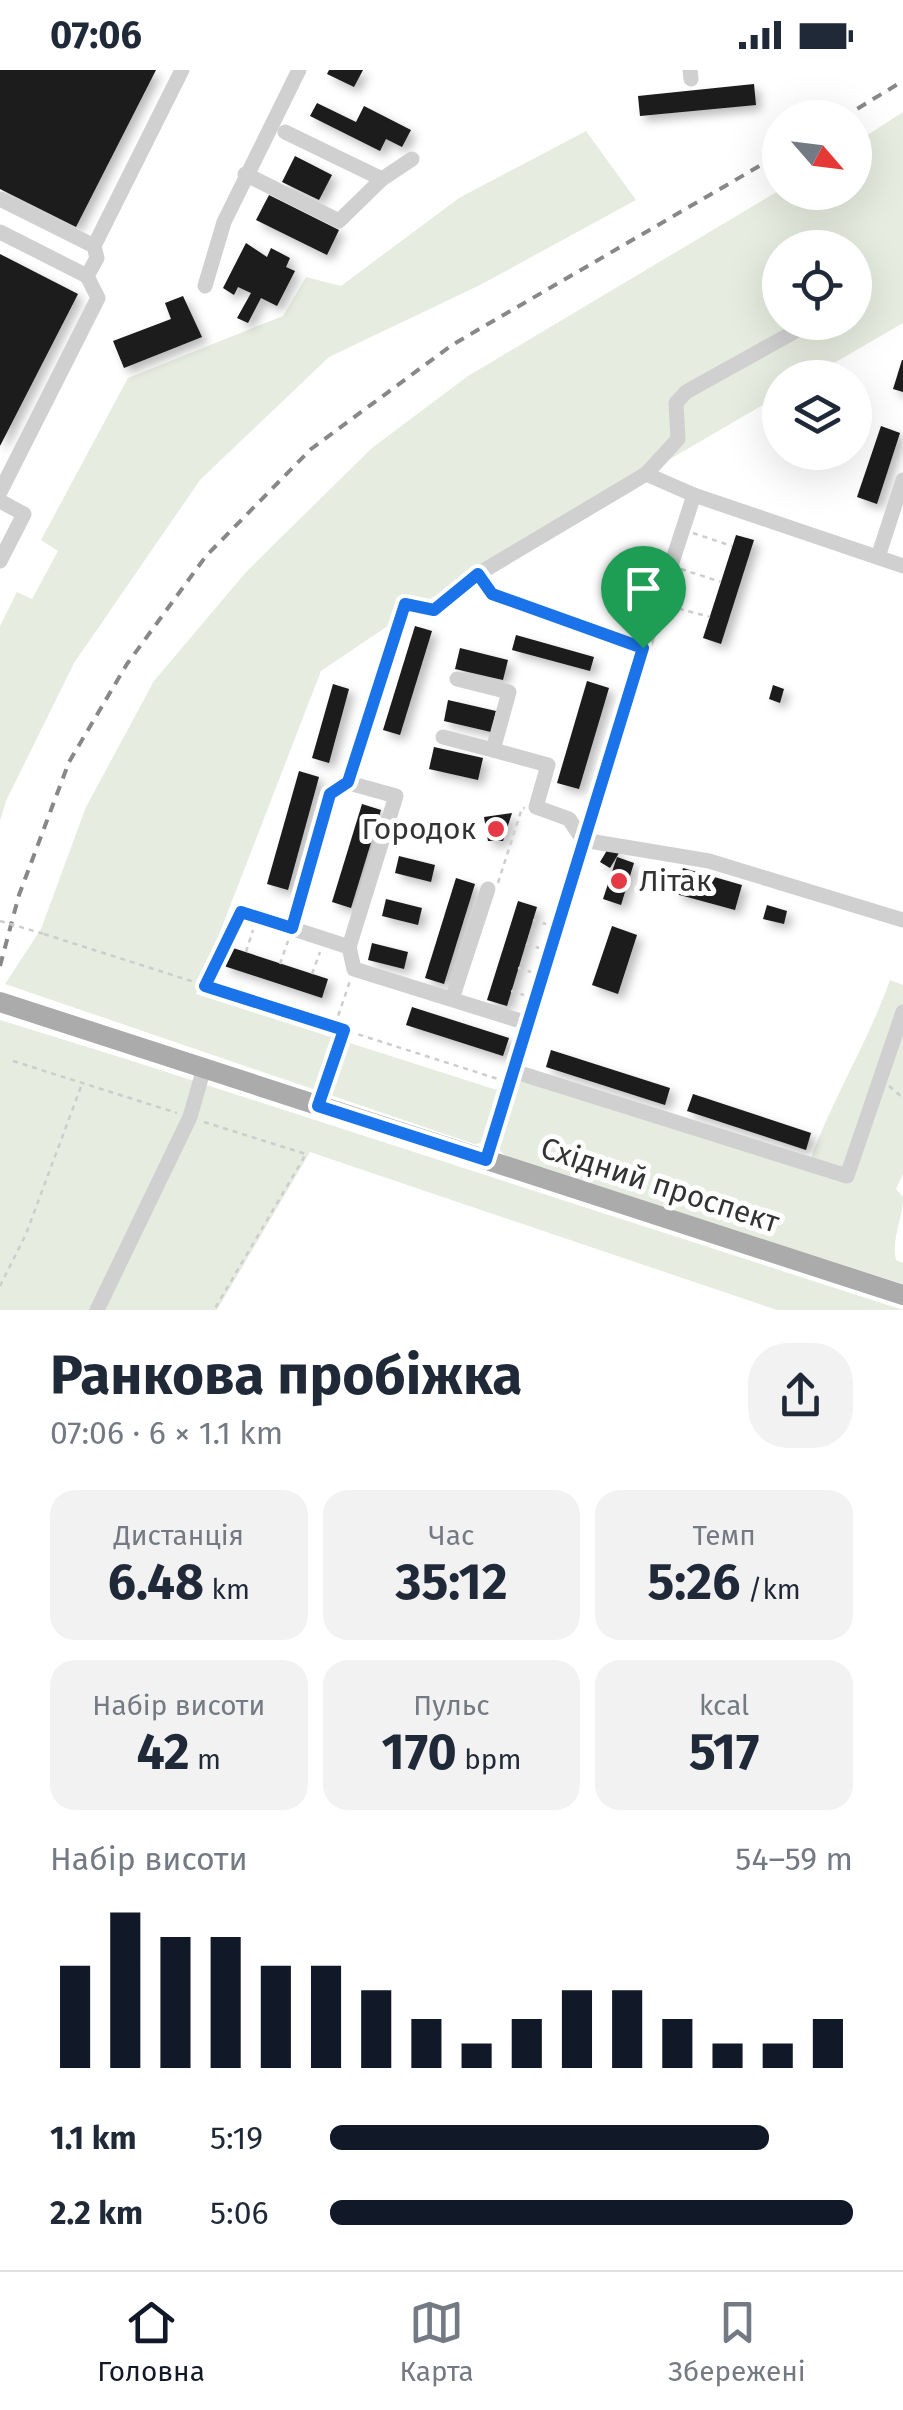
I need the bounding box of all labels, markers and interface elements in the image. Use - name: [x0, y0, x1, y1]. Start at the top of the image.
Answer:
- text: 07:06: [50, 12, 142, 58]
- north arrow: [762, 100, 872, 210]
- map controls: [762, 100, 872, 470]
- button: locate: [762, 230, 872, 340]
- button: layers: [762, 360, 872, 470]
- pin: [601, 546, 686, 649]
- icon: arrive: [616, 561, 671, 616]
- place label: Городок: [361, 811, 476, 847]
- marker: Городок: [485, 818, 507, 840]
- place label: Літак: [639, 863, 712, 899]
- marker: Літак: [608, 870, 630, 892]
- street label: Східний проспект: [536, 1130, 784, 1241]
- text: Ранкова пробіжка: [50, 1343, 523, 1409]
- button: share: [748, 1343, 853, 1448]
- text: 07:06 · 6 × 1.1 km: [50, 1414, 283, 1452]
- text: Дистанція: [114, 1519, 244, 1552]
- text: Час: [429, 1519, 474, 1552]
- text: Темп: [692, 1519, 756, 1552]
- text: 6.48: [108, 1552, 204, 1612]
- text: 35:12: [395, 1552, 508, 1612]
- text: 5:26: [648, 1552, 740, 1612]
- text: km: [204, 1573, 250, 1606]
- text: /km: [740, 1573, 801, 1606]
- text: Набір висоти: [92, 1689, 265, 1722]
- text: Пульс: [413, 1689, 490, 1722]
- text: kcal: [699, 1689, 749, 1722]
- text: 42: [137, 1722, 190, 1782]
- text: 170: [381, 1722, 457, 1782]
- text: 517: [689, 1722, 759, 1782]
- text: m: [190, 1743, 221, 1776]
- text: bpm: [457, 1743, 521, 1776]
- text: Набір висоти: [50, 1840, 248, 1878]
- text: 54–59 m: [735, 1840, 853, 1878]
- text: 1.1 km: [50, 2119, 136, 2157]
- text: 5:19: [210, 2119, 263, 2157]
- text: 2.2 km: [50, 2194, 143, 2232]
- text: 5:06: [210, 2194, 269, 2232]
- tab: Головна: [97, 2295, 205, 2388]
- tab: Карта: [400, 2295, 474, 2388]
- tab: Збережені: [668, 2295, 806, 2388]

